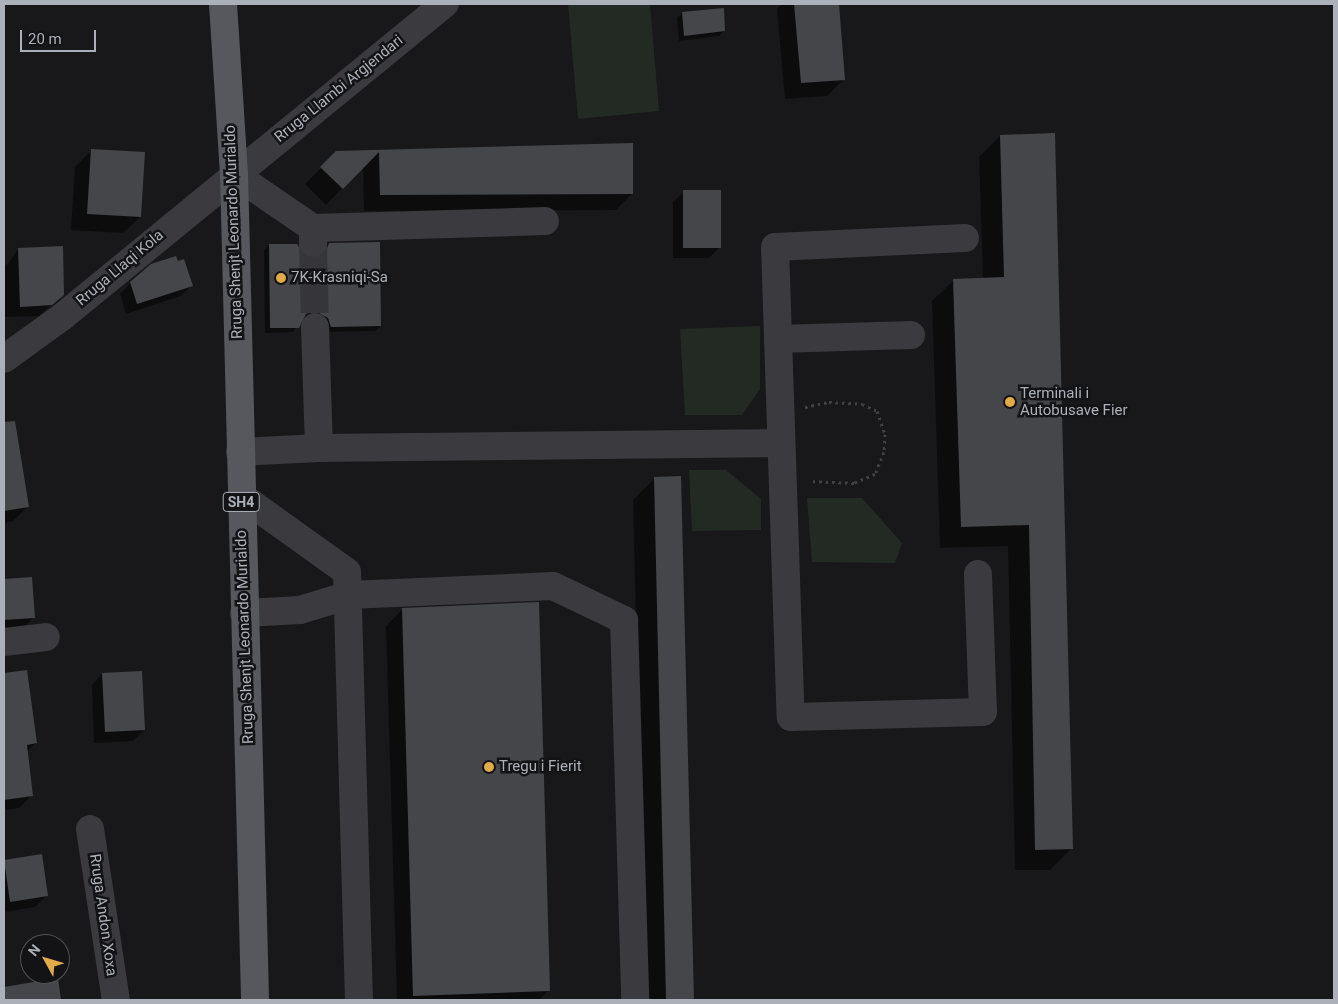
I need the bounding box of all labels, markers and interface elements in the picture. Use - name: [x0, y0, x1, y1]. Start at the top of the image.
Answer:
- scale bar: [22, 20, 99, 52]
- text: 20 m: [28, 30, 62, 48]
- street label: Rruga Llambi Argjendari: [271, 32, 407, 146]
- street label: Rruga Shenjt Leonardo Murialdo: [221, 125, 247, 339]
- street label: Rruga Llaqi Kola: [73, 226, 167, 310]
- place label: 7K-Krasniqi-Sa: [291, 269, 388, 287]
- marker: 7K-Krasniqi-Sa: [275, 272, 287, 284]
- place label: Terminali i Autobusave Fier: [1020, 384, 1128, 419]
- marker: Terminali i Autobusave Fier: [1004, 396, 1016, 408]
- road number: SH4: [222, 491, 260, 514]
- street label: Rruga Shenjt Leonardo Murialdo: [232, 530, 258, 744]
- place label: Tregu i Fierit: [499, 758, 582, 776]
- marker: Tregu i Fierit: [483, 761, 495, 773]
- street label: Rruga Andon Xoxa: [86, 853, 120, 977]
- north arrow: [20, 934, 70, 984]
- text: N: [25, 941, 43, 959]

